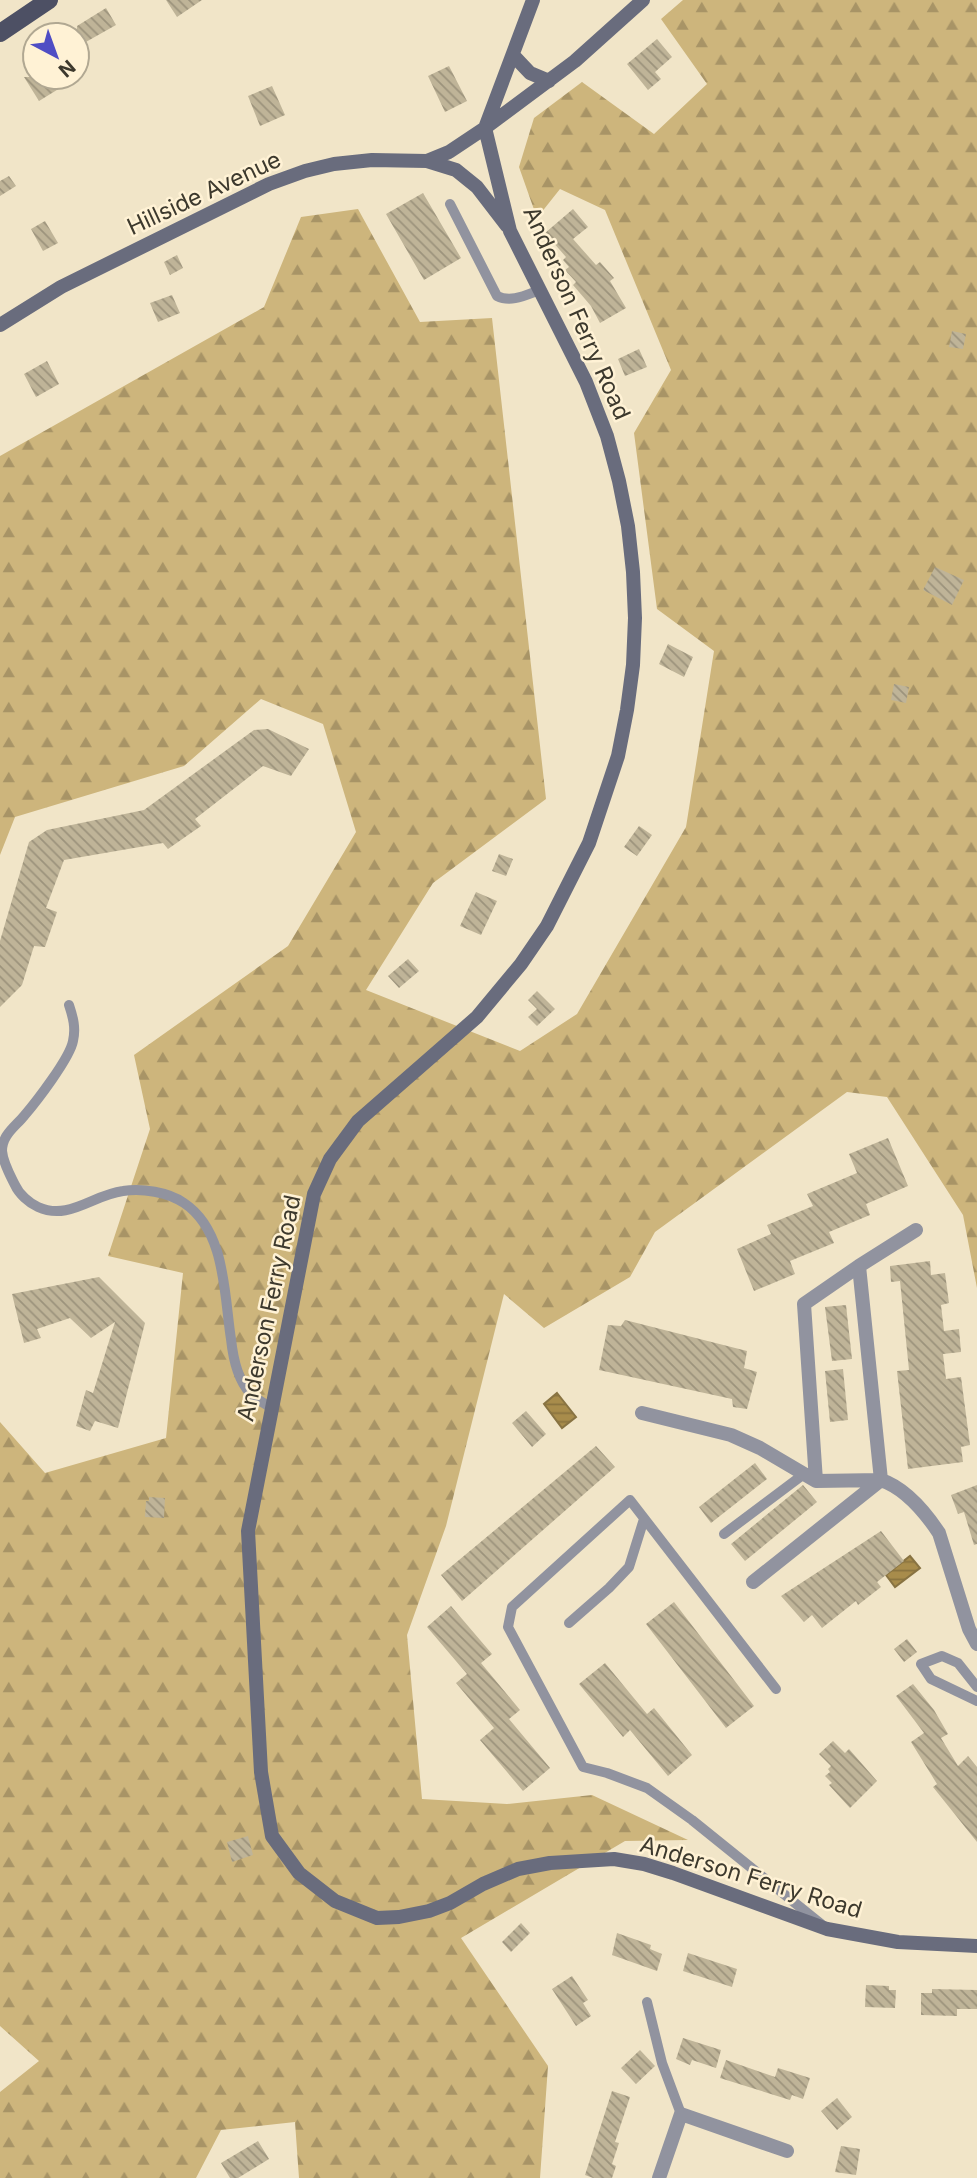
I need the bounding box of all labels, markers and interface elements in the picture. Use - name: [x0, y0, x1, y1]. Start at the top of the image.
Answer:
- north arrow: [21, 21, 91, 91]
- text: N: [54, 55, 80, 82]
- street label: Hillside Avenue: [123, 145, 285, 241]
- street label: Anderson Ferry Road: [517, 202, 637, 424]
- street label: Anderson Ferry Road: [231, 1192, 307, 1424]
- street label: Anderson Ferry Road: [637, 1830, 865, 1924]

